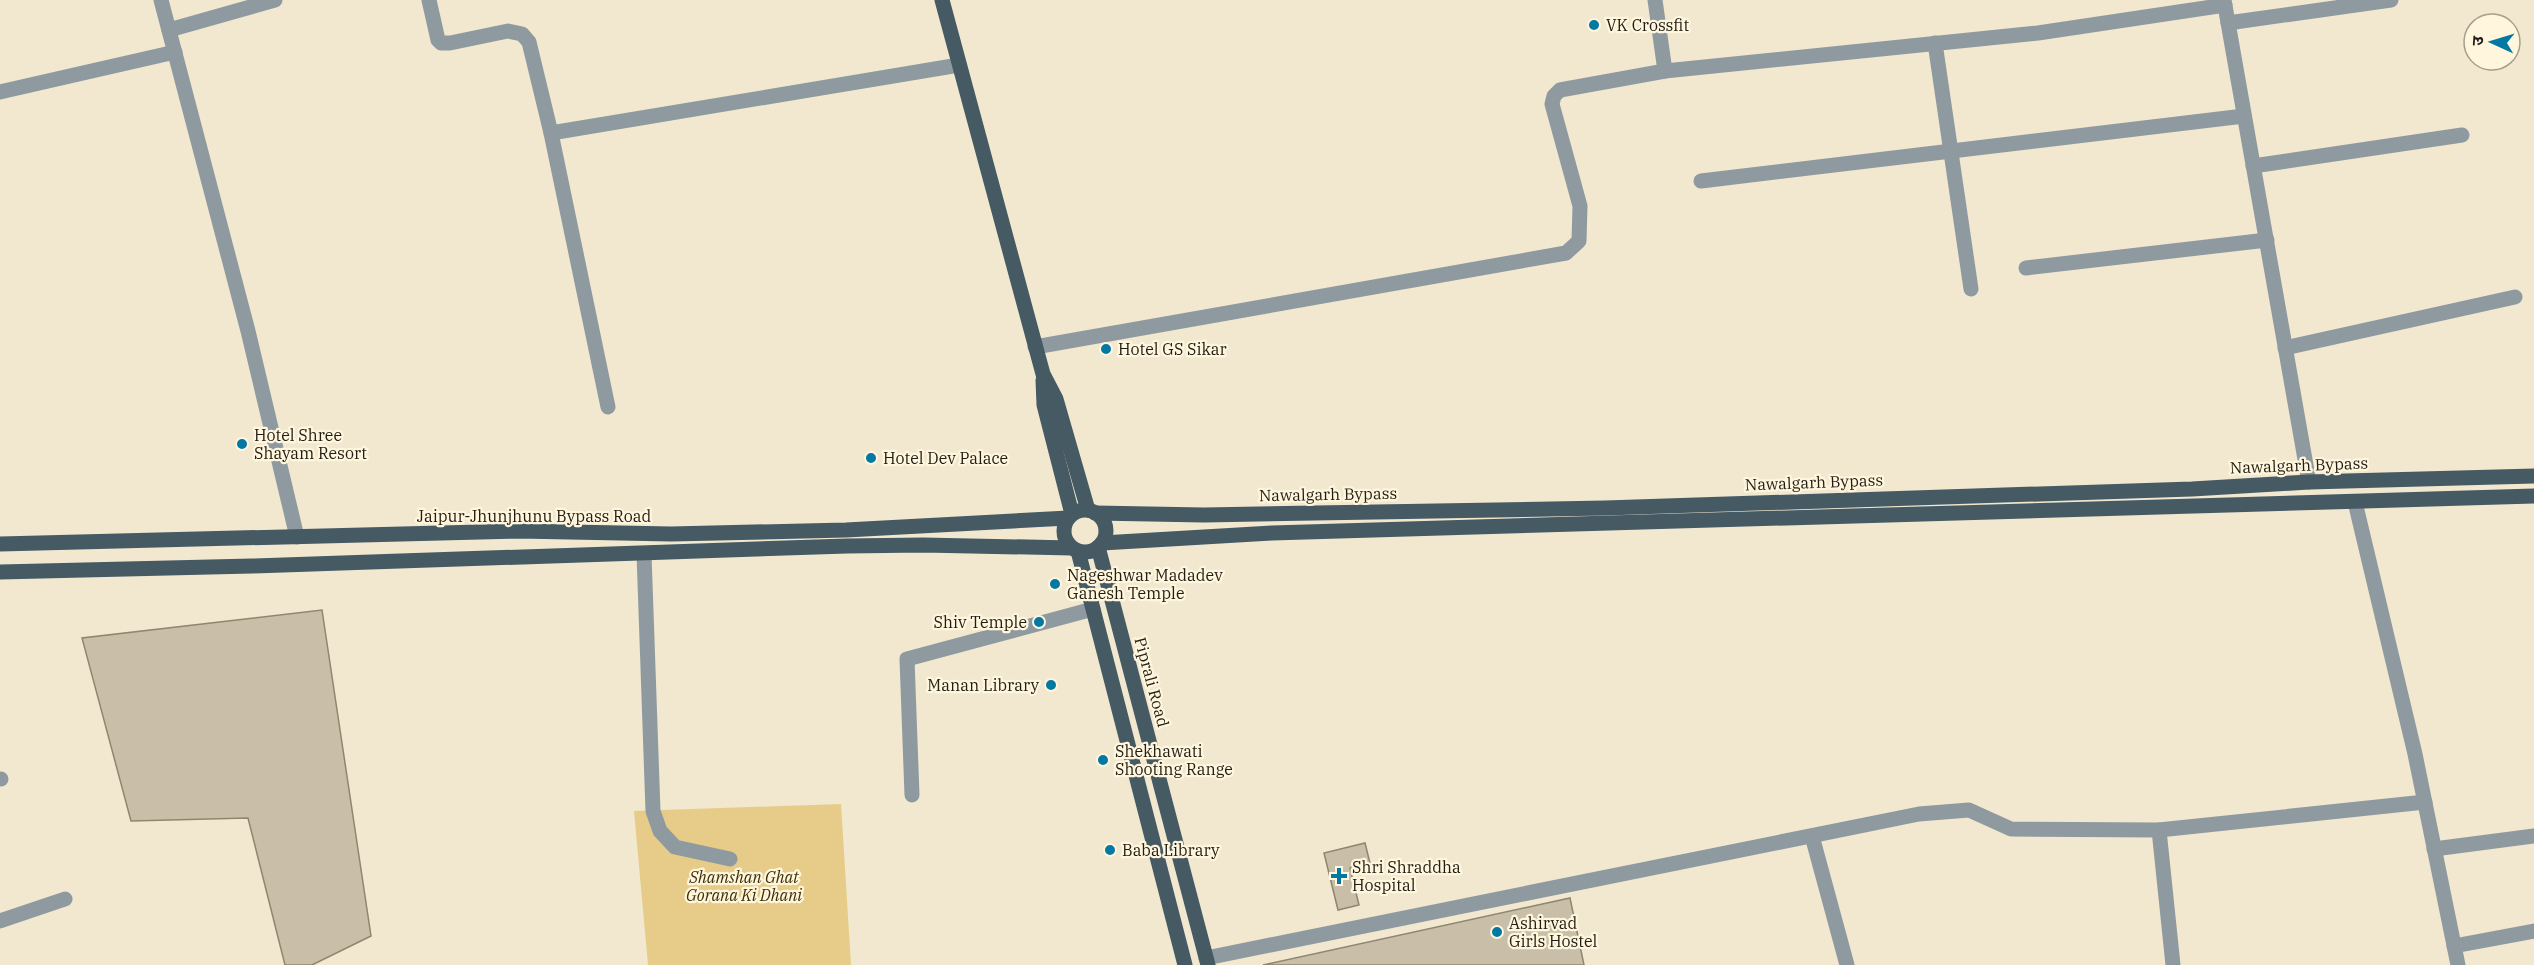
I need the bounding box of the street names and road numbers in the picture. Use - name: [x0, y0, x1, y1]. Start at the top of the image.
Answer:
- street label: Nawalgarh Bypass: [2229, 453, 2369, 477]
- street label: Nawalgarh Bypass: [1744, 470, 1884, 494]
- street label: Nawalgarh Bypass: [1259, 483, 1397, 505]
- street label: Jaipur-Jhunjhunu Bypass Road: [417, 506, 652, 526]
- street label: Piprali Road: [1130, 635, 1174, 729]

